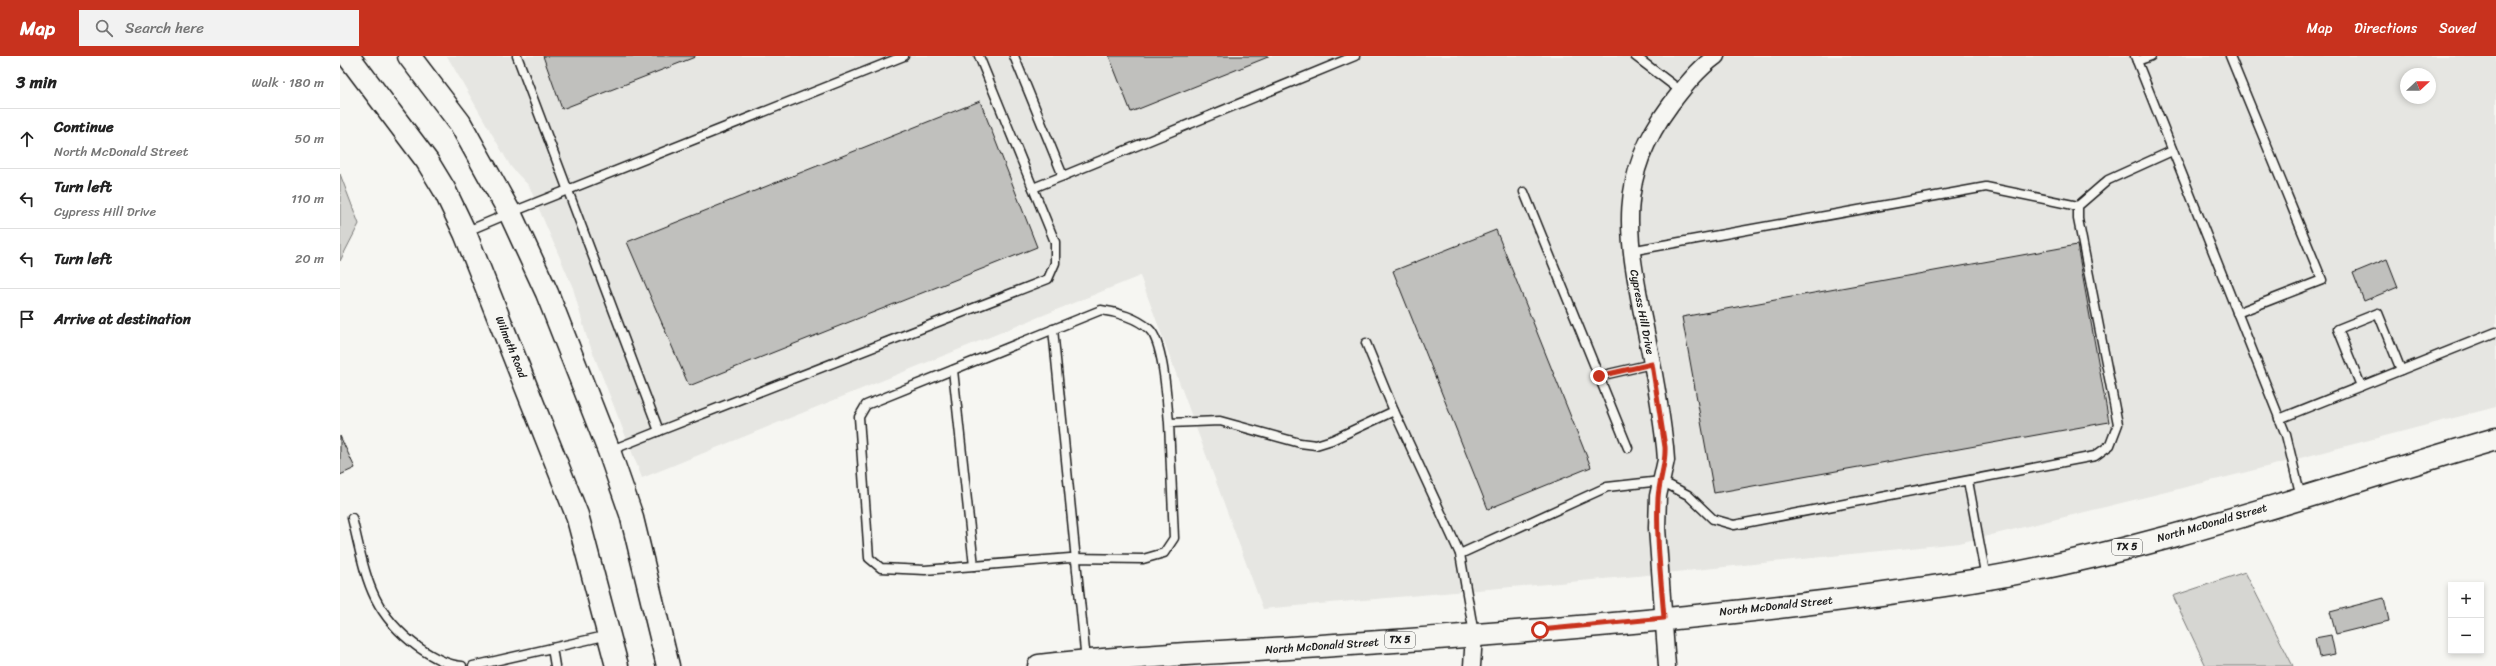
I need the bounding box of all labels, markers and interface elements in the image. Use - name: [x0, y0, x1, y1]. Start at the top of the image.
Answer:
- search box: [79, 10, 359, 46]
- text: Map: [20, 12, 55, 45]
- text: Search here: [125, 15, 204, 41]
- text: Map: [2306, 16, 2332, 41]
- text: Directions: [2354, 16, 2417, 41]
- text: Saved: [2439, 16, 2476, 41]
- icon: search: [93, 17, 115, 39]
- text: 3 min: [16, 67, 57, 97]
- north arrow: [2400, 68, 2436, 104]
- text: Walk · 180 m: [252, 71, 324, 94]
- text: Continue: [54, 114, 114, 140]
- text: 50 m: [294, 127, 324, 150]
- icon: ahead: [16, 128, 38, 150]
- text: North McDonald Street: [54, 140, 189, 163]
- text: Turn left: [54, 174, 112, 200]
- text: 110 m: [291, 187, 324, 210]
- icon: left: [16, 188, 38, 210]
- text: Cypress Hill Drive: [54, 200, 156, 223]
- text: Turn left: [54, 246, 112, 272]
- text: 20 m: [295, 247, 324, 270]
- icon: left: [16, 248, 38, 270]
- street label: Cypress Hill Drive: [1624, 268, 1660, 357]
- text: Arrive at destination: [54, 306, 191, 332]
- icon: arrive: [16, 308, 38, 330]
- street label: Wilmeth Road: [490, 313, 532, 382]
- route end: [1590, 367, 1608, 385]
- street label: North McDonald Street: [2155, 498, 2269, 548]
- road number: TX 5: [2112, 539, 2142, 555]
- map controls: [2448, 582, 2484, 654]
- button: +: [2448, 582, 2484, 618]
- street label: North McDonald Street: [1718, 591, 1834, 621]
- button: −: [2448, 618, 2484, 654]
- route start: [1531, 621, 1549, 639]
- road number: TX 5: [1385, 632, 1415, 648]
- street label: North McDonald Street: [1265, 633, 1380, 659]

